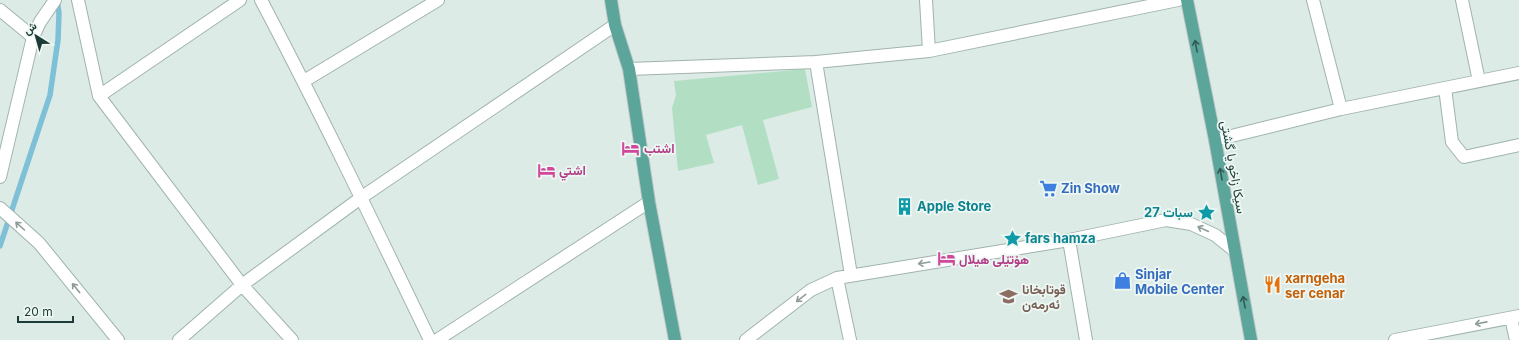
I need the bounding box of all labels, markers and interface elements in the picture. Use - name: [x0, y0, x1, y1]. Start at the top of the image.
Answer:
- north arrow: [16, 16, 56, 56]
- text: ش: [20, 18, 39, 38]
- one-way arrow: [1192, 40, 1200, 53]
- street label: سیکا زاخو یا گشتى: [1217, 119, 1250, 215]
- hotel icon: اشتب: [621, 138, 641, 158]
- place label: اشتب: [644, 140, 675, 156]
- hotel icon: اشتي: [536, 160, 556, 180]
- place label: اشتي: [559, 162, 586, 181]
- one-way arrow: [1217, 168, 1225, 181]
- supermarket icon: Zin Show: [1038, 178, 1058, 198]
- place label: Zin Show: [1061, 180, 1120, 196]
- building icon: Apple Store: [894, 196, 914, 216]
- place label: Apple Store: [917, 198, 992, 214]
- place icon: 27 سبات: [1196, 202, 1216, 222]
- place label: 27 سبات: [1144, 204, 1193, 220]
- one-way arrow: [14, 221, 25, 230]
- one-way arrow: [1197, 225, 1209, 232]
- place icon: fars hamza: [1002, 228, 1022, 248]
- place label: fars hamza: [1025, 230, 1096, 246]
- hotel icon: هۆتێلی هیلال: [936, 249, 956, 269]
- place label: هۆتێلی هیلال: [959, 251, 1029, 268]
- one-way arrow: [918, 260, 931, 268]
- place label: Sinjar Mobile Center: [1135, 266, 1225, 297]
- place label: xarngeha ser cenar: [1285, 270, 1345, 301]
- shop icon: Sinjar Mobile Center: [1112, 271, 1132, 291]
- restaurant icon: xarngeha ser cenar: [1262, 275, 1282, 295]
- place label: قوتابخانا ئه‌رمه‌ن: [1022, 281, 1066, 313]
- one-way arrow: [71, 283, 80, 293]
- school or university icon: قوتابخانا ئه‌رمه‌ن: [999, 286, 1019, 306]
- one-way arrow: [795, 294, 806, 302]
- one-way arrow: [1240, 296, 1248, 309]
- scale bar: [18, 298, 73, 324]
- text: 20 m: [24, 304, 53, 319]
- one-way arrow: [1475, 320, 1488, 328]

